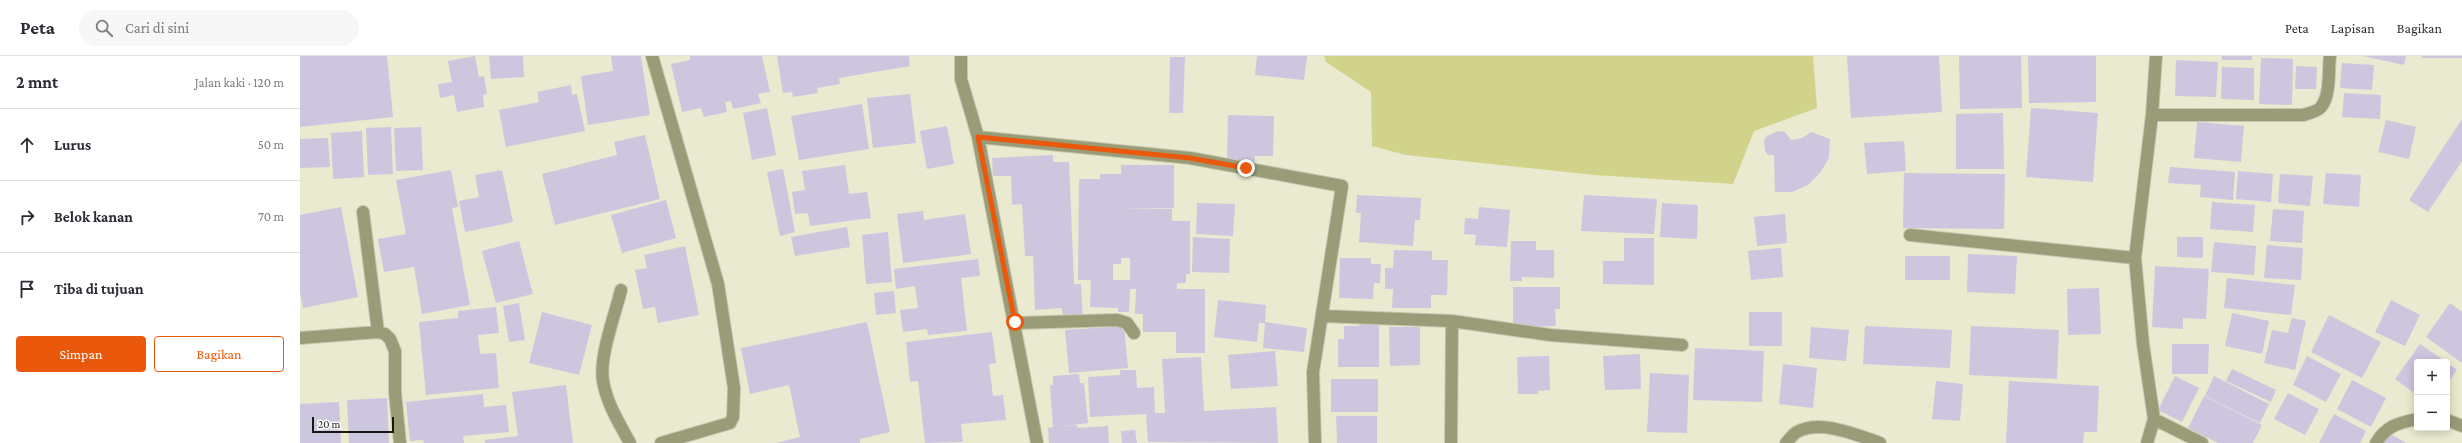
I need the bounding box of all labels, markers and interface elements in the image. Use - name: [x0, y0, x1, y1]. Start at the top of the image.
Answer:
- search box: [79, 10, 359, 46]
- text: Peta: [20, 17, 55, 38]
- icon: search: [93, 17, 115, 39]
- text: Cari di sini: [125, 20, 189, 36]
- text: Peta: [2285, 20, 2309, 36]
- text: Lapisan: [2331, 20, 2375, 36]
- text: Bagikan: [2397, 20, 2442, 36]
- text: 2 mnt: [16, 73, 58, 92]
- text: Jalan kaki · 120 m: [195, 75, 284, 90]
- icon: ahead: [16, 134, 38, 156]
- text: Lurus: [54, 137, 91, 153]
- text: 50 m: [258, 137, 284, 152]
- route end: [1237, 159, 1255, 177]
- icon: right: [16, 206, 38, 228]
- text: Belok kanan: [54, 209, 133, 225]
- text: 70 m: [258, 209, 284, 224]
- icon: arrive: [16, 278, 38, 300]
- text: Tiba di tujuan: [54, 281, 144, 297]
- route start: [1006, 313, 1024, 331]
- button: Simpan: [16, 336, 146, 372]
- button: Bagikan: [154, 336, 284, 372]
- map controls: [2414, 359, 2450, 431]
- button: +: [2414, 359, 2450, 395]
- button: −: [2414, 395, 2450, 431]
- scale bar: [312, 415, 394, 434]
- text: 20 m: [318, 418, 340, 430]

